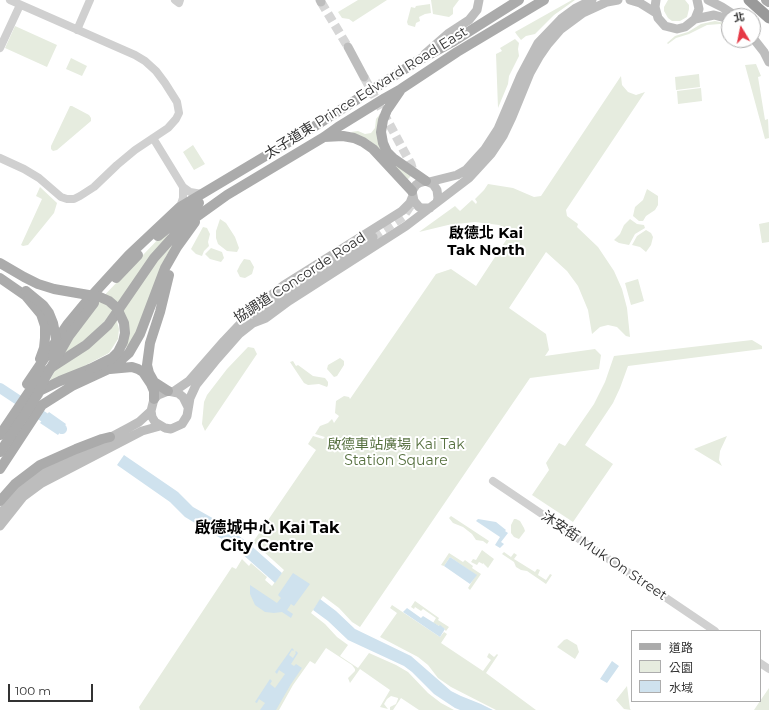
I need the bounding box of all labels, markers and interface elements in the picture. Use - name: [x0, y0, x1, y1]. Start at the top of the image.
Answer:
- north arrow: [721, 8, 761, 48]
- text: 北: [732, 9, 746, 25]
- street label: 太子道東 Prince Edward Road East: [261, 23, 471, 163]
- district label: 啟德北 Kai Tak North: [447, 225, 525, 260]
- street label: 協調道 Concorde Road: [231, 229, 369, 327]
- park label: 啟德車站廣場 Kai Tak Station Square: [327, 437, 465, 470]
- street label: 沐安街 Muk On Street: [538, 508, 670, 604]
- district label: 啟德城中心 Kai Tak City Centre: [194, 518, 340, 556]
- legend: [631, 630, 761, 702]
- text: 道路: [669, 640, 693, 655]
- text: 公園: [669, 660, 693, 675]
- scale bar: [10, 676, 95, 702]
- text: 水域: [669, 680, 693, 695]
- text: 100 m: [15, 683, 51, 698]

